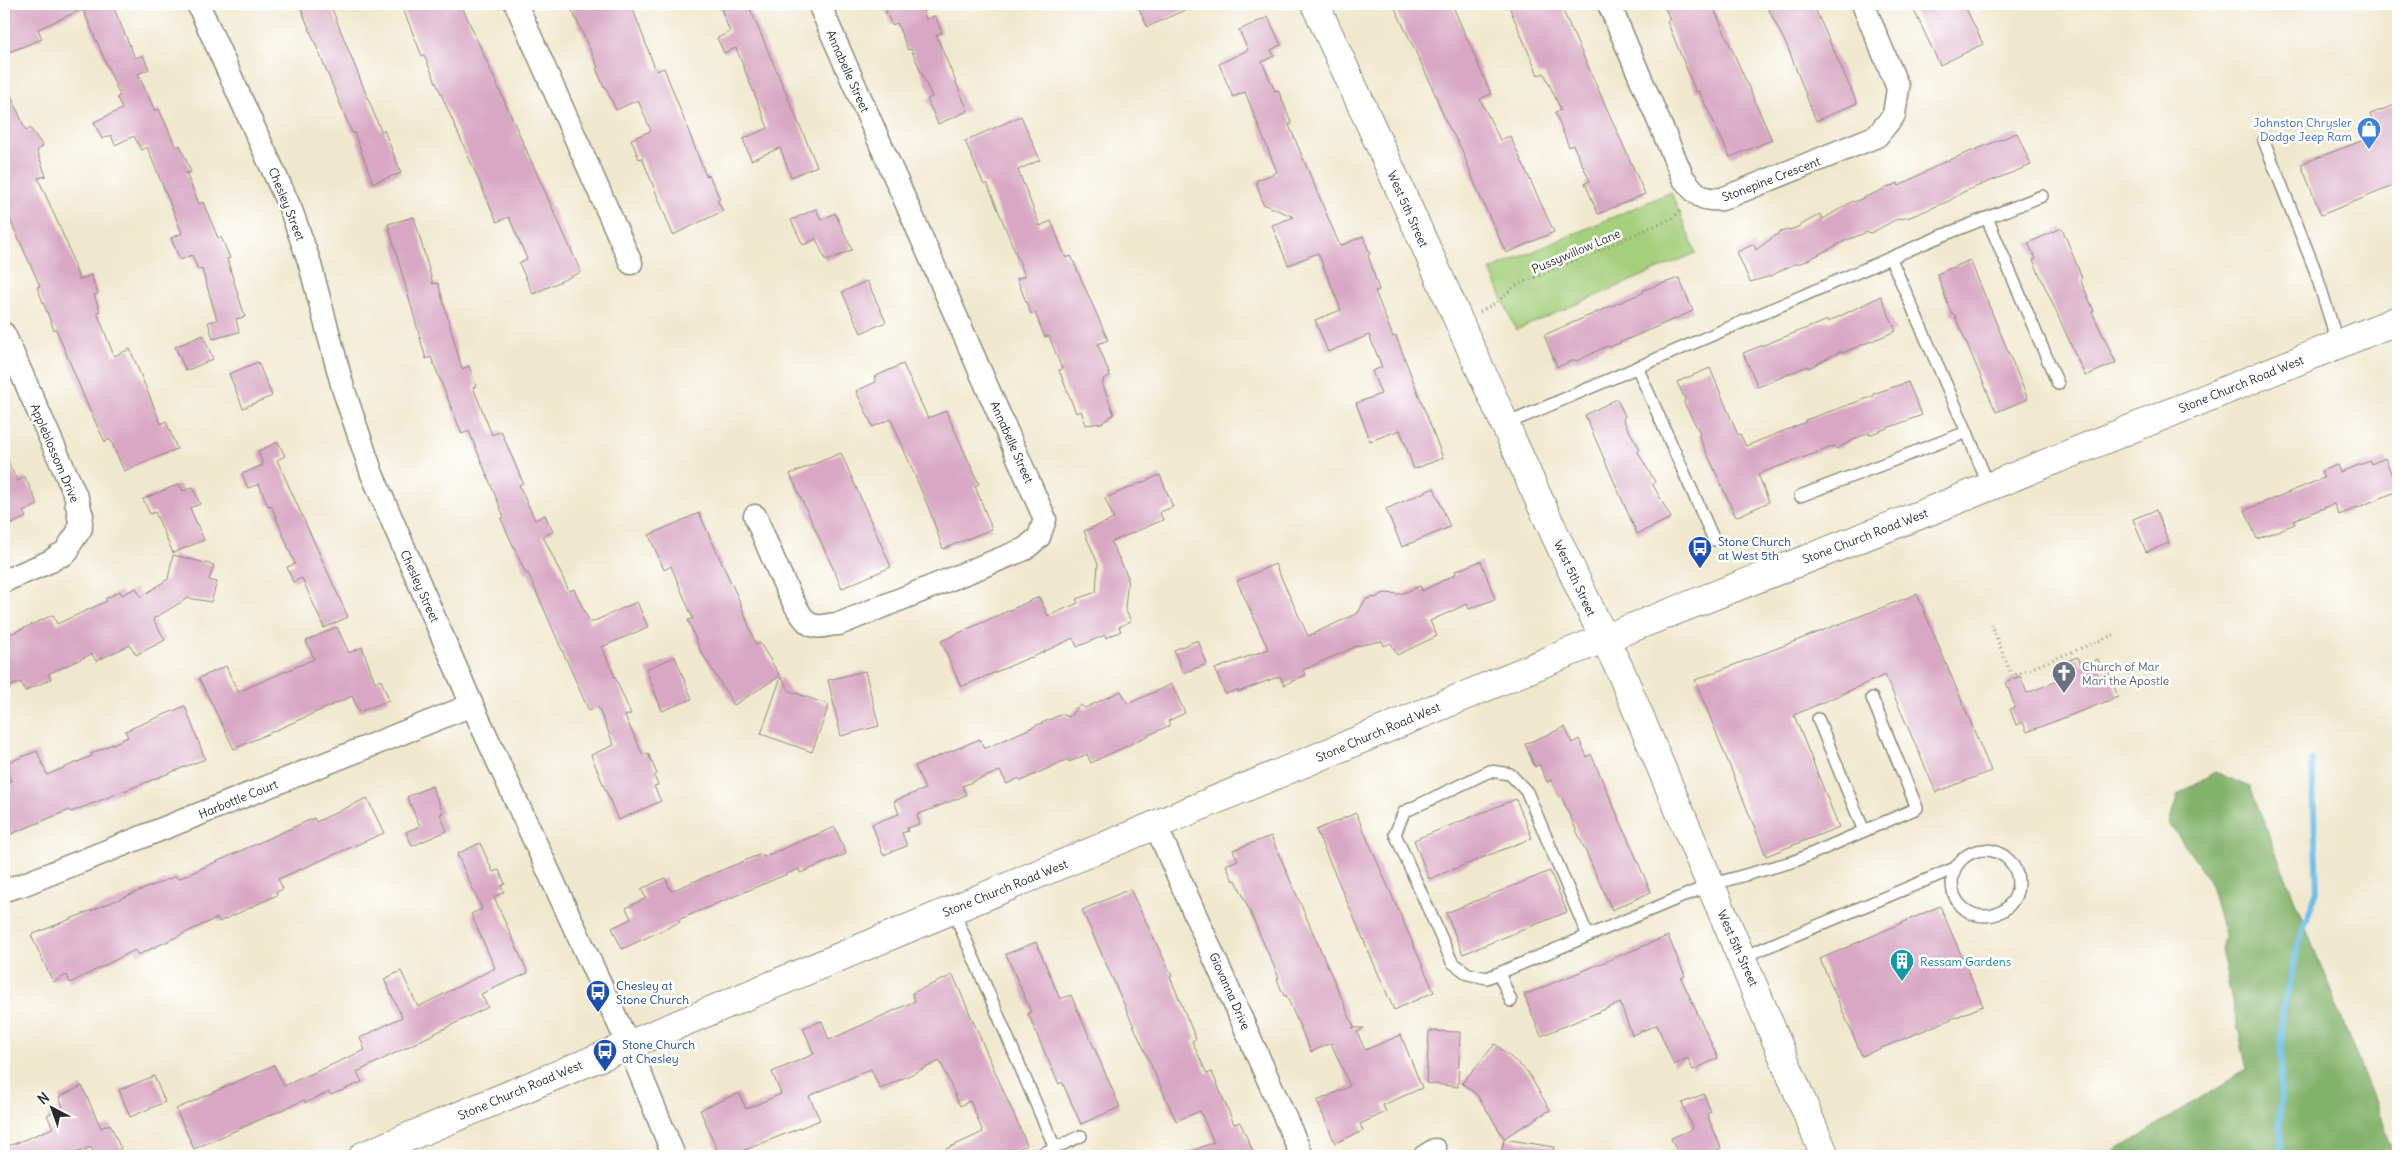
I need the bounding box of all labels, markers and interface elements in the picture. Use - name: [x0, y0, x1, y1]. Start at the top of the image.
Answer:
- street label: Annabelle Street: [823, 28, 873, 114]
- place label: Johnston Chrysler Dodge Jeep Ram: [2253, 115, 2352, 144]
- shop icon: Johnston Chrysler Dodge Jeep Ram: [2356, 116, 2382, 150]
- street label: Stonepine Crescent: [1720, 153, 1822, 205]
- street label: Chesley Street: [266, 165, 308, 243]
- street label: West 5th Street: [1384, 168, 1432, 250]
- street label: Pussywillow Lane: [1529, 225, 1623, 277]
- street label: Stone Church Road West: [2176, 352, 2306, 416]
- street label: Annabelle Street: [987, 399, 1037, 485]
- street label: Appleblossom Drive: [27, 401, 83, 505]
- street label: Stone Church Road West: [1800, 505, 1930, 567]
- place label: Stone Church at West 5th: [1718, 534, 1791, 563]
- bus stop icon: Stone Church at West 5th: [1687, 535, 1713, 569]
- street label: West 5th Street: [1551, 538, 1599, 618]
- street label: Chesley Street: [397, 547, 443, 625]
- place label: Church of Mar Mari the Apostle: [2082, 659, 2169, 688]
- church icon: Church of Mar Mari the Apostle: [2051, 660, 2077, 694]
- street label: Stone Church Road West: [1314, 699, 1442, 765]
- street label: Harbottle Court: [196, 776, 280, 822]
- street label: Stone Church Road West: [940, 856, 1070, 920]
- street label: West 5th Street: [1714, 907, 1762, 989]
- building icon: Ressam Gardens: [1889, 948, 1915, 982]
- street label: Giovanna Drive: [1206, 950, 1254, 1032]
- place label: Ressam Gardens: [1920, 954, 2011, 969]
- place label: Chesley at Stone Church: [616, 978, 689, 1007]
- bus stop icon: Chesley at Stone Church: [585, 979, 611, 1013]
- place label: Stone Church at Chesley: [622, 1037, 695, 1066]
- bus stop icon: Stone Church at Chesley: [592, 1038, 618, 1072]
- street label: Stone Church Road West: [456, 1057, 584, 1123]
- north arrow: [28, 1082, 78, 1132]
- text: N: [34, 1088, 53, 1108]

